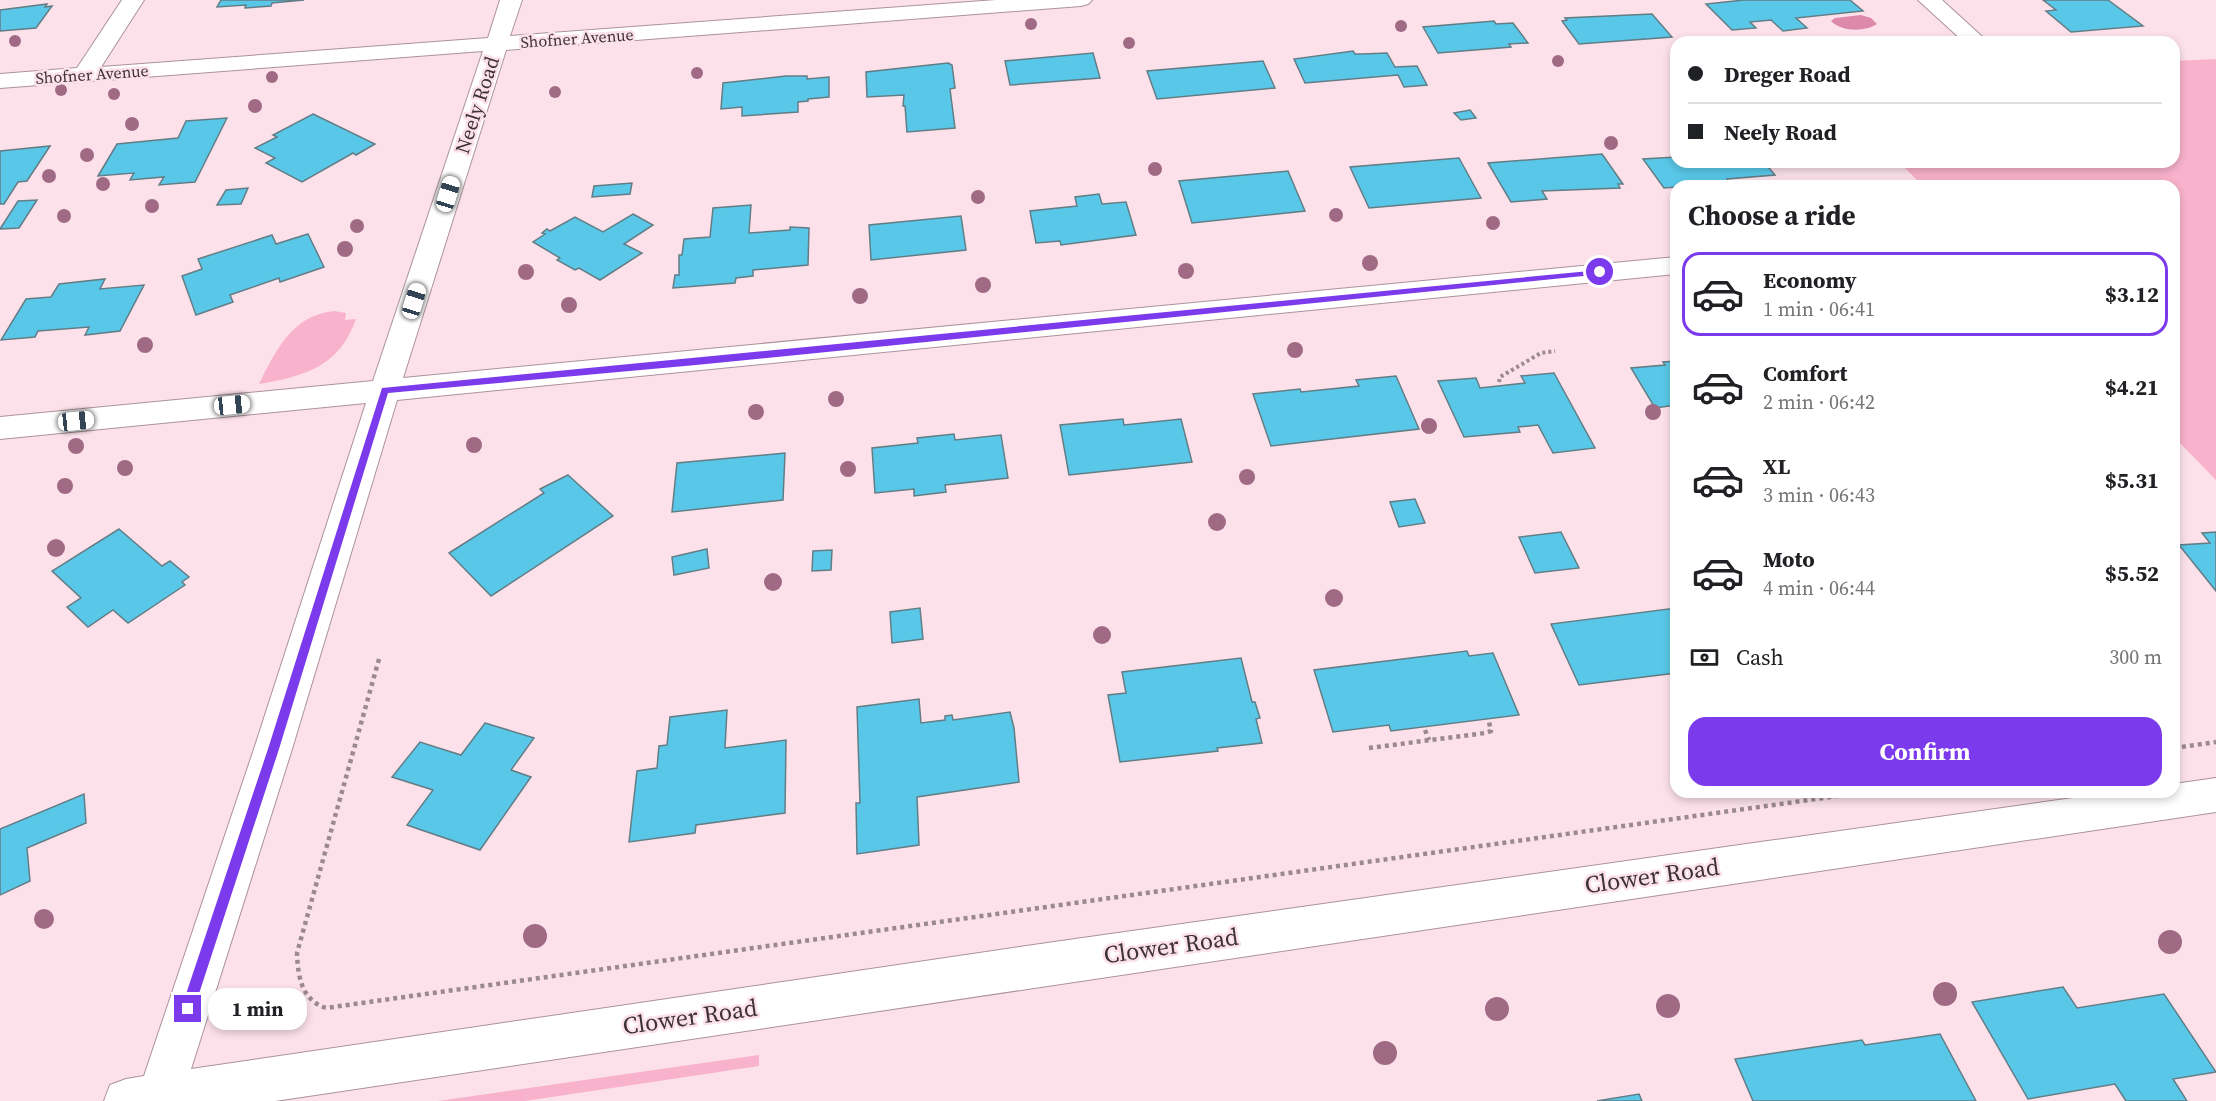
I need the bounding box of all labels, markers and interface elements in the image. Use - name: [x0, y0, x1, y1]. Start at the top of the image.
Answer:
- street label: Shofner Avenue: [520, 23, 634, 53]
- street label: Neely Road: [448, 52, 506, 157]
- street label: Shofner Avenue: [35, 59, 149, 89]
- text: Dreger Road: [1724, 59, 1850, 89]
- text: Neely Road: [1724, 117, 1837, 147]
- car: [434, 174, 462, 214]
- text: Choose a ride: [1688, 197, 1856, 234]
- route start: [1586, 258, 1613, 285]
- text: Economy: [1763, 265, 1857, 295]
- icon: car: [1691, 267, 1745, 321]
- text: $3.12: [2105, 279, 2159, 309]
- car: [400, 281, 428, 321]
- text: 1 min · 06:41: [1763, 295, 1875, 323]
- text: Comfort: [1763, 358, 1847, 388]
- icon: car: [1691, 360, 1745, 414]
- text: $4.21: [2105, 372, 2159, 402]
- text: 2 min · 06:42: [1763, 388, 1875, 416]
- car: [213, 394, 251, 416]
- car: [57, 410, 95, 432]
- text: XL: [1763, 451, 1790, 481]
- icon: car: [1691, 453, 1745, 507]
- text: $5.31: [2105, 465, 2159, 495]
- text: 3 min · 06:43: [1763, 481, 1875, 509]
- text: Moto: [1763, 544, 1815, 574]
- icon: car: [1691, 546, 1745, 600]
- text: $5.52: [2105, 558, 2159, 588]
- text: 4 min · 06:44: [1763, 574, 1875, 602]
- icon: cash: [1688, 641, 1721, 674]
- text: Cash: [1736, 642, 1784, 672]
- text: 300 m: [2109, 643, 2162, 671]
- button: Confirm: [1688, 717, 2162, 786]
- street label: Clower Road: [1582, 850, 1722, 901]
- street label: Clower Road: [1101, 920, 1241, 971]
- callout: 1 min: [209, 988, 308, 1030]
- street label: Clower Road: [620, 991, 760, 1042]
- route end: [174, 995, 201, 1022]
- text: 1 min: [232, 995, 283, 1023]

